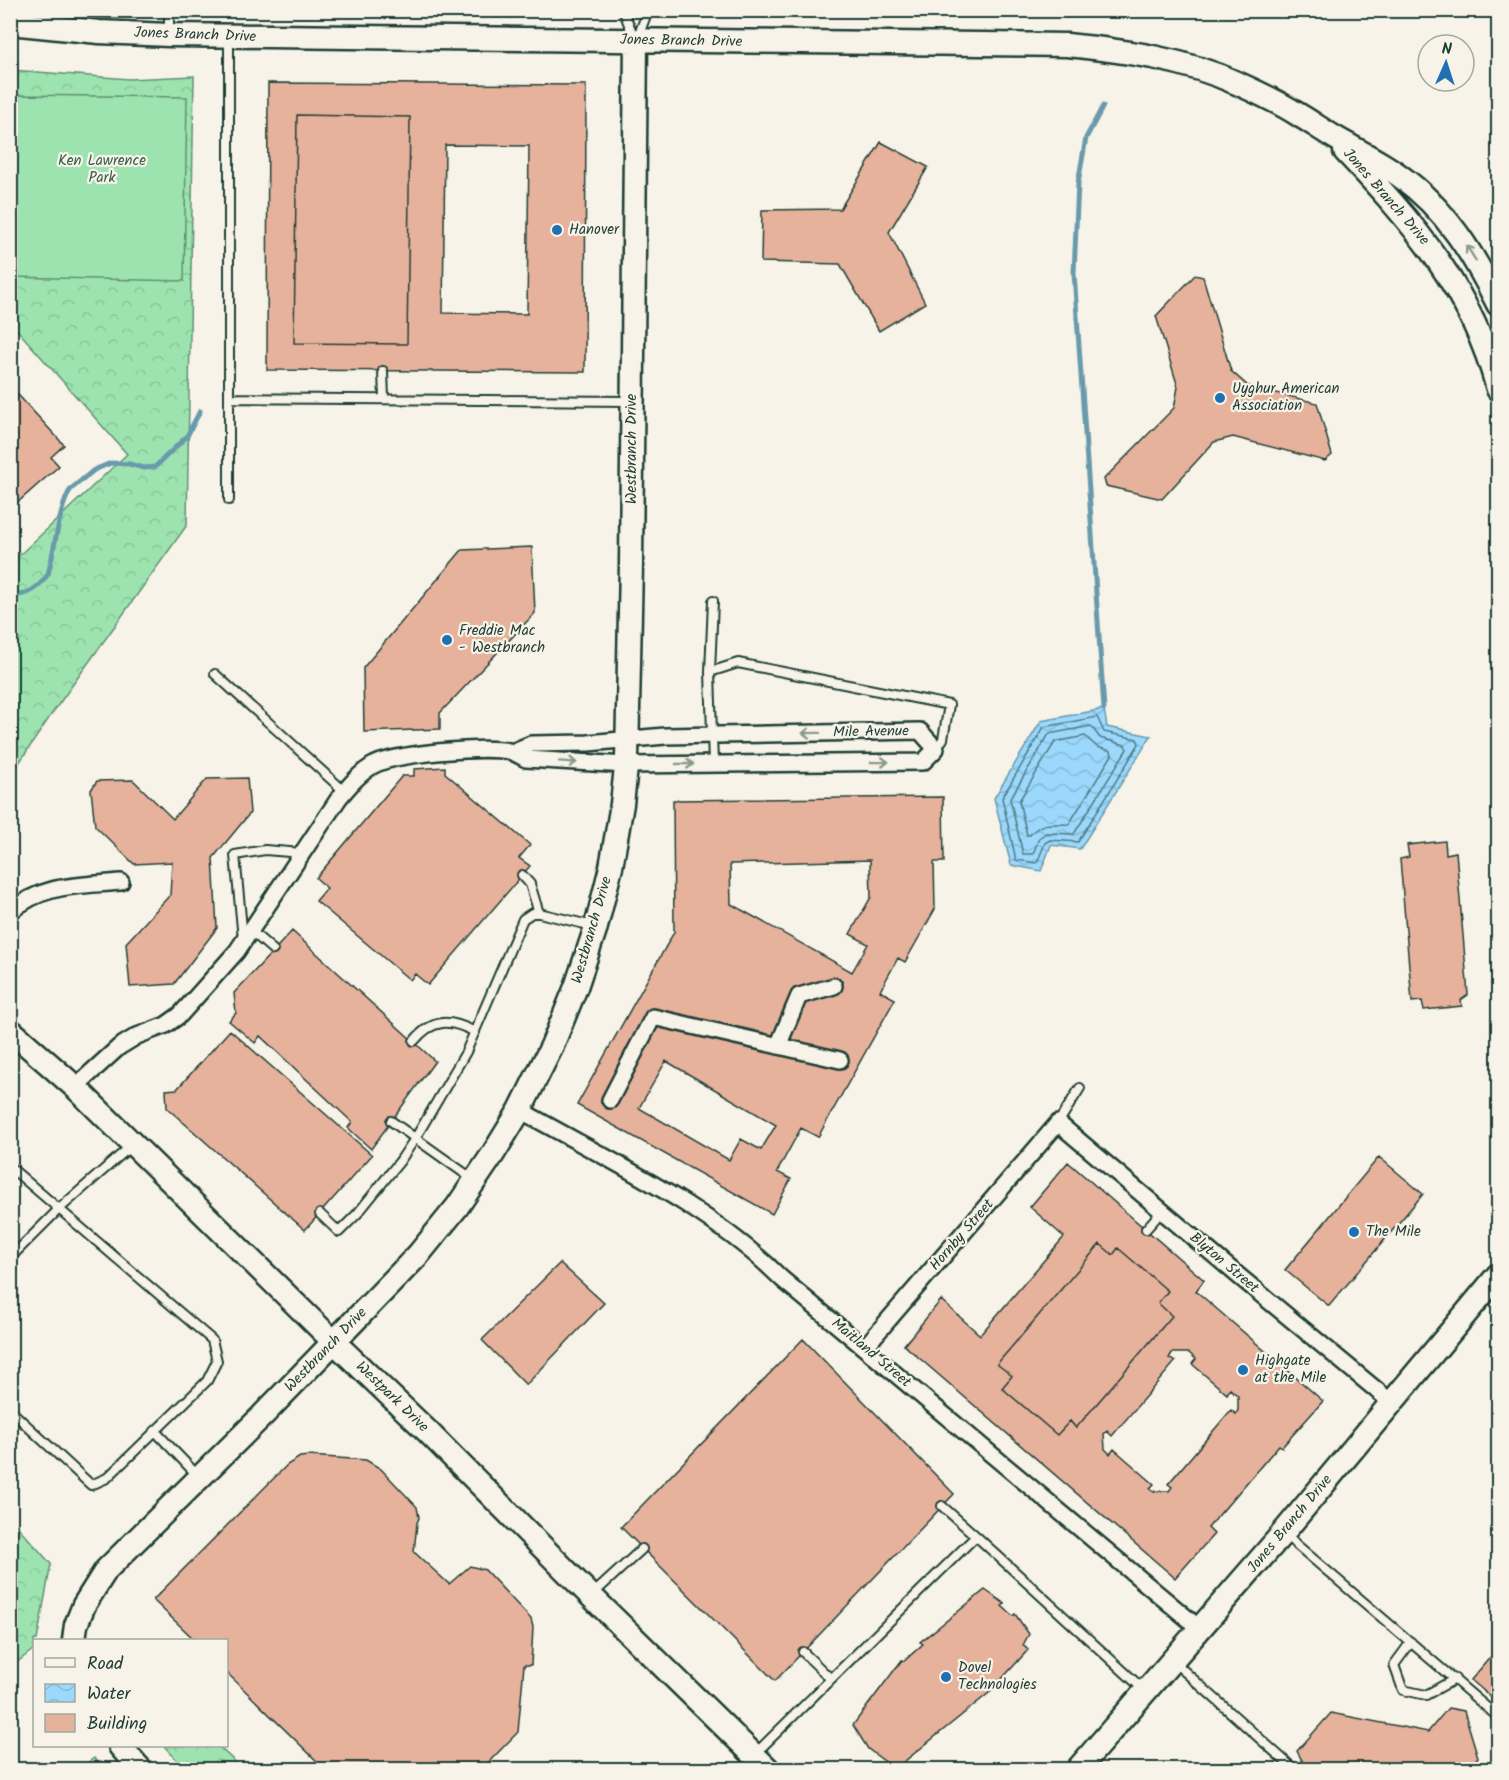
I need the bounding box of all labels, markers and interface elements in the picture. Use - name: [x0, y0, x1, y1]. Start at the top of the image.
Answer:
- street label: Jones Branch Drive: [133, 21, 257, 49]
- street label: Jones Branch Drive: [620, 28, 743, 54]
- north arrow: [1416, 33, 1476, 93]
- text: N: [1441, 37, 1452, 62]
- street label: Jones Branch Drive: [1337, 143, 1435, 251]
- park label: Ken Lawrence Park: [58, 149, 146, 190]
- place label: Hanover: [569, 218, 620, 242]
- marker: Hanover: [550, 223, 564, 237]
- one-way arrow: [1464, 245, 1476, 262]
- place label: Uyghur American Association: [1232, 377, 1339, 418]
- marker: Uyghur American Association: [1213, 391, 1227, 405]
- street label: Westbranch Drive: [620, 393, 644, 504]
- place label: Freddie Mac - Westbranch: [459, 619, 545, 660]
- marker: Freddie Mac - Westbranch: [440, 633, 454, 647]
- street label: Mile Avenue: [833, 719, 909, 745]
- one-way arrow: [802, 728, 822, 739]
- one-way arrow: [558, 757, 578, 768]
- one-way arrow: [869, 757, 889, 768]
- one-way arrow: [674, 758, 694, 770]
- street label: Westbranch Drive: [565, 873, 619, 986]
- street label: Hornby Street: [924, 1193, 1000, 1276]
- place label: The Mile: [1366, 1220, 1421, 1244]
- marker: The Mile: [1347, 1225, 1361, 1239]
- street label: Blyton Street: [1184, 1227, 1264, 1300]
- street label: Westbranch Drive: [279, 1302, 373, 1398]
- street label: Maitland Street: [826, 1312, 917, 1394]
- place label: Highgate at the Mile: [1255, 1349, 1327, 1390]
- street label: Westpark Drive: [350, 1356, 434, 1439]
- marker: Highgate at the Mile: [1236, 1363, 1250, 1377]
- street label: Jones Branch Drive: [1241, 1469, 1339, 1579]
- legend: [33, 1639, 228, 1747]
- text: Road: [87, 1650, 124, 1679]
- place label: Dovel Technologies: [958, 1656, 1037, 1697]
- marker: Dovel Technologies: [939, 1670, 953, 1684]
- text: Water: [87, 1680, 132, 1709]
- text: Building: [87, 1710, 147, 1739]

